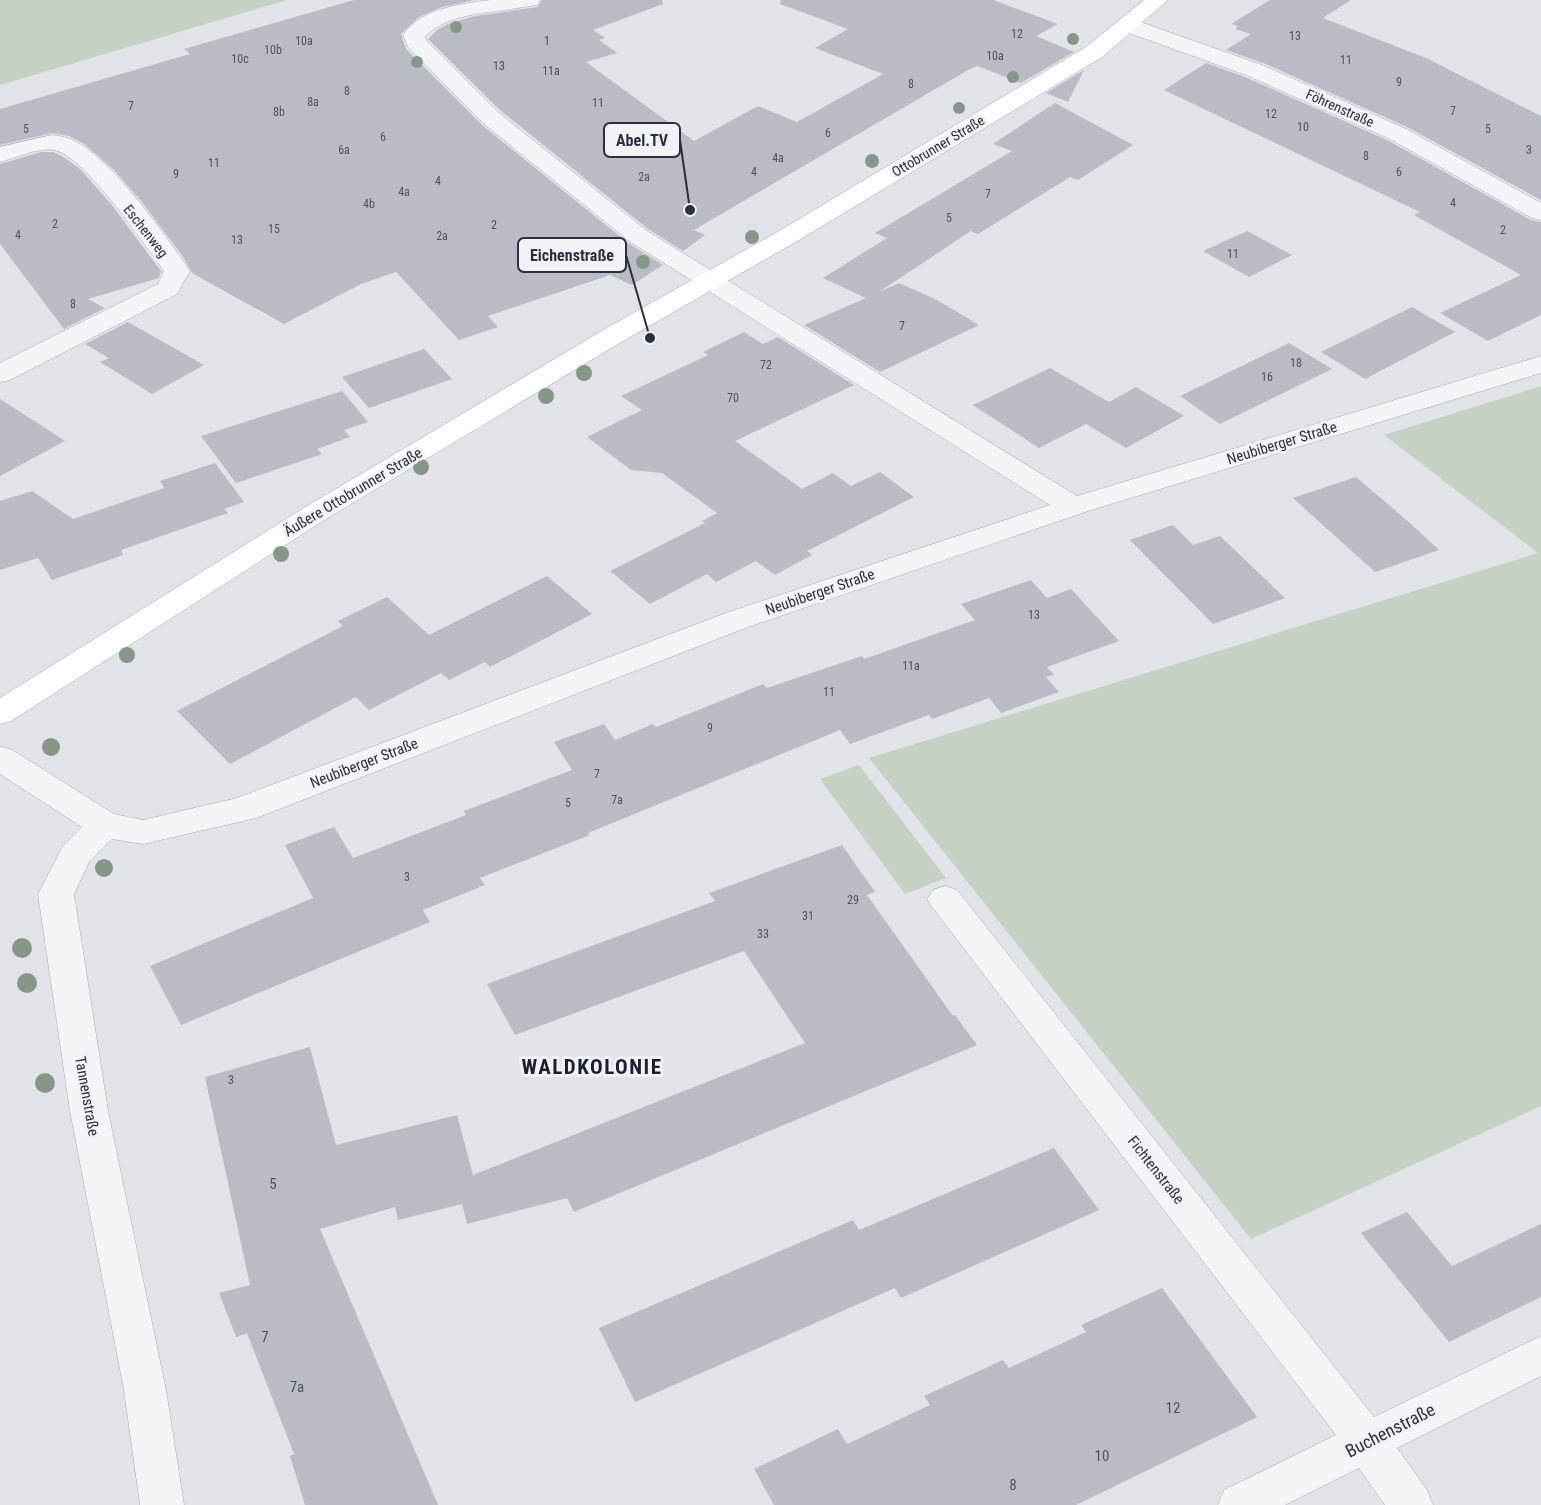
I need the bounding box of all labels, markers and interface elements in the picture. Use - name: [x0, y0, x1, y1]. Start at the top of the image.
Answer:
- house number: 12: [1011, 27, 1023, 41]
- house number: 13: [1289, 29, 1301, 43]
- house number: 10a: [295, 34, 313, 48]
- house number: 1: [544, 34, 550, 48]
- house number: 10b: [264, 43, 282, 57]
- house number: 10a: [986, 49, 1004, 63]
- house number: 10c: [231, 52, 249, 66]
- house number: 11: [1340, 53, 1352, 67]
- house number: 13: [493, 59, 505, 73]
- house number: 11a: [542, 64, 560, 78]
- house number: 9: [1396, 75, 1402, 89]
- house number: 8: [908, 77, 914, 91]
- house number: 8: [344, 84, 350, 98]
- street label: Föhrenstraße: [1303, 86, 1377, 130]
- house number: 8a: [307, 95, 319, 109]
- house number: 11: [592, 96, 604, 110]
- house number: 7: [128, 99, 134, 113]
- house number: 7: [1450, 104, 1456, 118]
- house number: 8b: [273, 105, 285, 119]
- house number: 12: [1265, 107, 1277, 121]
- street label: Ottobrunner Straße: [889, 112, 988, 180]
- house number: 10: [1297, 120, 1309, 134]
- house number: 5: [23, 122, 29, 136]
- house number: 5: [1485, 122, 1491, 136]
- callout: Abel.TV: [604, 123, 680, 157]
- house number: 6: [825, 126, 831, 140]
- house number: 6: [380, 130, 386, 144]
- text: Abel.TV: [616, 131, 669, 150]
- house number: 6a: [338, 143, 350, 157]
- house number: 3: [1526, 143, 1532, 157]
- house number: 8: [1363, 149, 1369, 163]
- house number: 4a: [772, 151, 784, 165]
- house number: 11: [208, 156, 220, 170]
- house number: 4: [751, 165, 757, 179]
- house number: 6: [1396, 165, 1402, 179]
- house number: 9: [173, 167, 179, 181]
- house number: 2a: [638, 170, 650, 184]
- house number: 4: [435, 174, 441, 188]
- house number: 4a: [398, 185, 410, 199]
- house number: 7: [985, 187, 991, 201]
- house number: 4: [1450, 196, 1456, 210]
- house number: 4b: [363, 197, 375, 211]
- street label: Eschenweg: [120, 201, 172, 261]
- house number: 5: [946, 211, 952, 225]
- house number: 2: [52, 217, 58, 231]
- house number: 2: [491, 218, 497, 232]
- house number: 15: [268, 222, 280, 236]
- house number: 2: [1500, 223, 1506, 237]
- house number: 4: [15, 228, 21, 242]
- house number: 2a: [436, 229, 448, 243]
- house number: 13: [231, 233, 243, 247]
- callout: Eichenstraße: [518, 238, 626, 272]
- text: Eichenstraße: [530, 246, 614, 265]
- house number: 11: [1227, 247, 1239, 261]
- house number: 8: [70, 297, 76, 311]
- house number: 7: [899, 319, 905, 333]
- house number: 18: [1290, 356, 1302, 370]
- house number: 72: [760, 358, 772, 372]
- house number: 16: [1261, 370, 1273, 384]
- house number: 70: [727, 391, 739, 405]
- street label: Neubiberger Straße: [1225, 418, 1339, 468]
- street label: Äußere Ottobrunner Straße: [281, 444, 425, 540]
- street label: Neubiberger Straße: [763, 565, 877, 619]
- house number: 13: [1028, 608, 1040, 622]
- house number: 11a: [902, 659, 920, 673]
- house number: 11: [823, 685, 835, 699]
- house number: 9: [707, 721, 713, 735]
- street label: Neubiberger Straße: [307, 734, 421, 792]
- house number: 7: [594, 767, 600, 781]
- house number: 7a: [611, 793, 623, 807]
- house number: 5: [565, 796, 571, 810]
- house number: 3: [404, 870, 410, 884]
- house number: 29: [847, 893, 859, 907]
- house number: 31: [802, 909, 814, 923]
- house number: 33: [757, 927, 769, 941]
- street label: Tannenstraße: [71, 1055, 103, 1137]
- district label: WALDKOLONIE: [521, 1055, 663, 1079]
- house number: 3: [228, 1073, 234, 1087]
- street label: Fichtenstraße: [1124, 1132, 1188, 1208]
- house number: 5: [269, 1175, 277, 1193]
- house number: 7: [261, 1328, 269, 1346]
- house number: 7a: [290, 1378, 304, 1396]
- street label: Buchenstraße: [1342, 1398, 1438, 1462]
- house number: 12: [1166, 1399, 1180, 1417]
- house number: 10: [1095, 1447, 1109, 1465]
- house number: 8: [1009, 1476, 1017, 1494]

